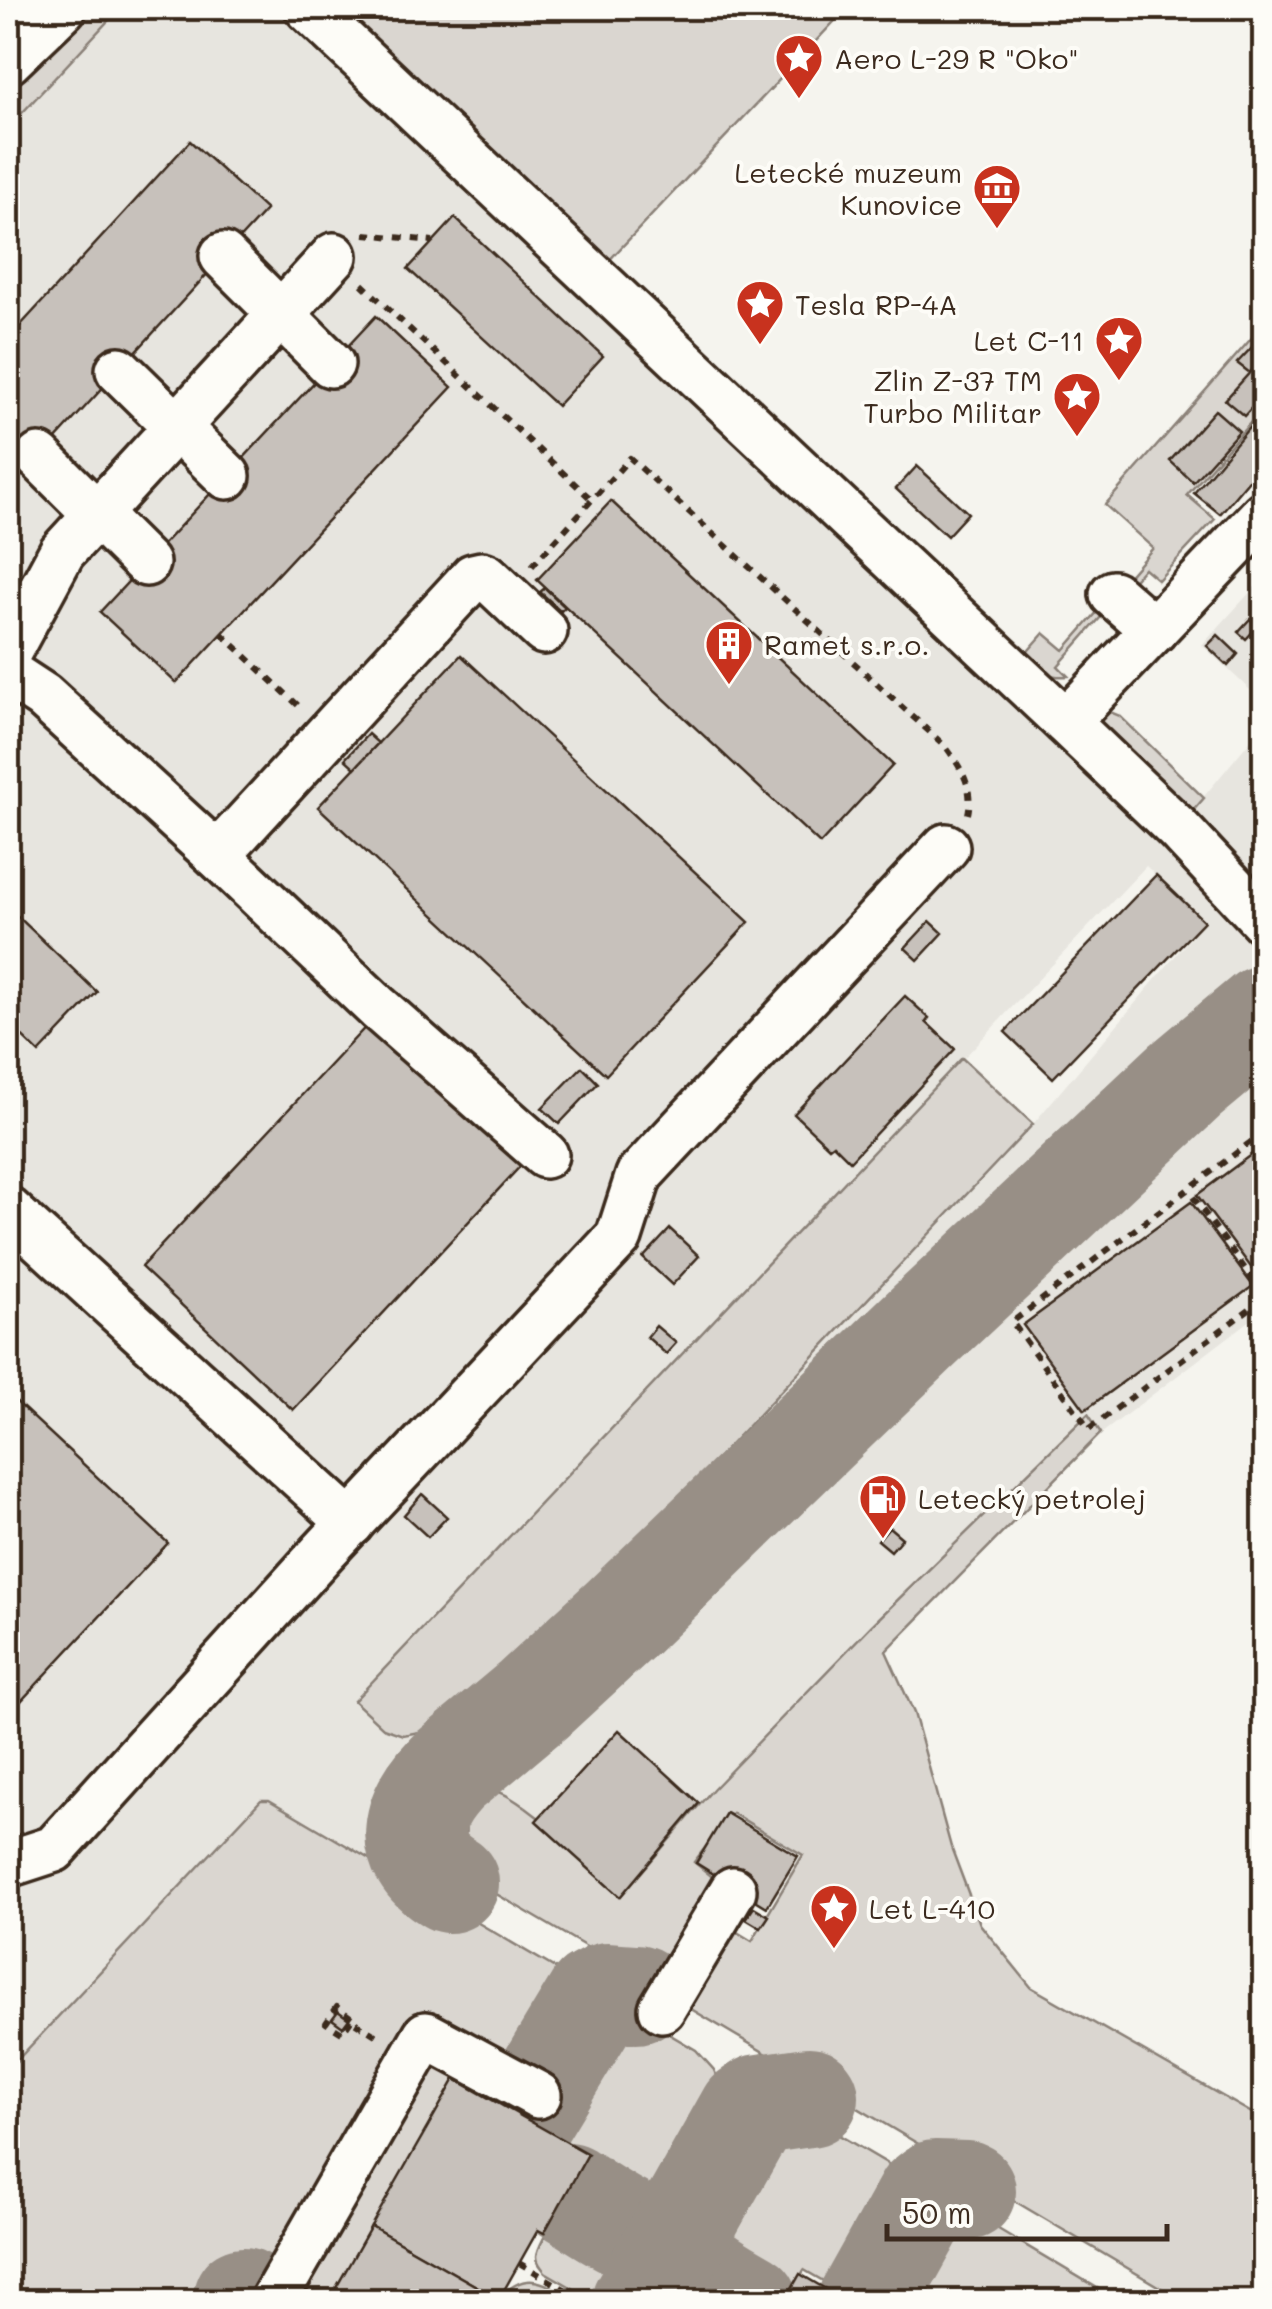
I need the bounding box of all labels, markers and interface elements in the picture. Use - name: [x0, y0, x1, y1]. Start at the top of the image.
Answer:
- place icon: Aero L-29 R "Oko": [773, 32, 825, 100]
- place label: Aero L-29 R "Oko": [834, 40, 1078, 76]
- place label: Letecké muzeum Kunovice: [734, 154, 962, 222]
- museum icon: Letecké muzeum Kunovice: [971, 162, 1023, 230]
- place icon: Tesla RP-4A: [734, 278, 786, 346]
- place label: Tesla RP-4A: [795, 286, 958, 322]
- place icon: Let C-11: [1093, 314, 1145, 382]
- place label: Let C-11: [974, 322, 1084, 358]
- place label: Zlin Z-37 TM Turbo Militar: [863, 362, 1042, 430]
- place icon: Zlin Z-37 TM Turbo Militar: [1051, 370, 1103, 438]
- building icon: Ramet s.r.o.: [703, 618, 755, 686]
- place label: Ramet s.r.o.: [764, 626, 929, 662]
- fuel station icon: Letecký petrolej: [857, 1472, 909, 1540]
- place label: Letecký petrolej: [918, 1480, 1146, 1516]
- place icon: Let L-410: [808, 1882, 860, 1950]
- place label: Let L-410: [869, 1890, 995, 1926]
- scale bar: [887, 2179, 1167, 2241]
- text: 50 m: [902, 2192, 972, 2232]

